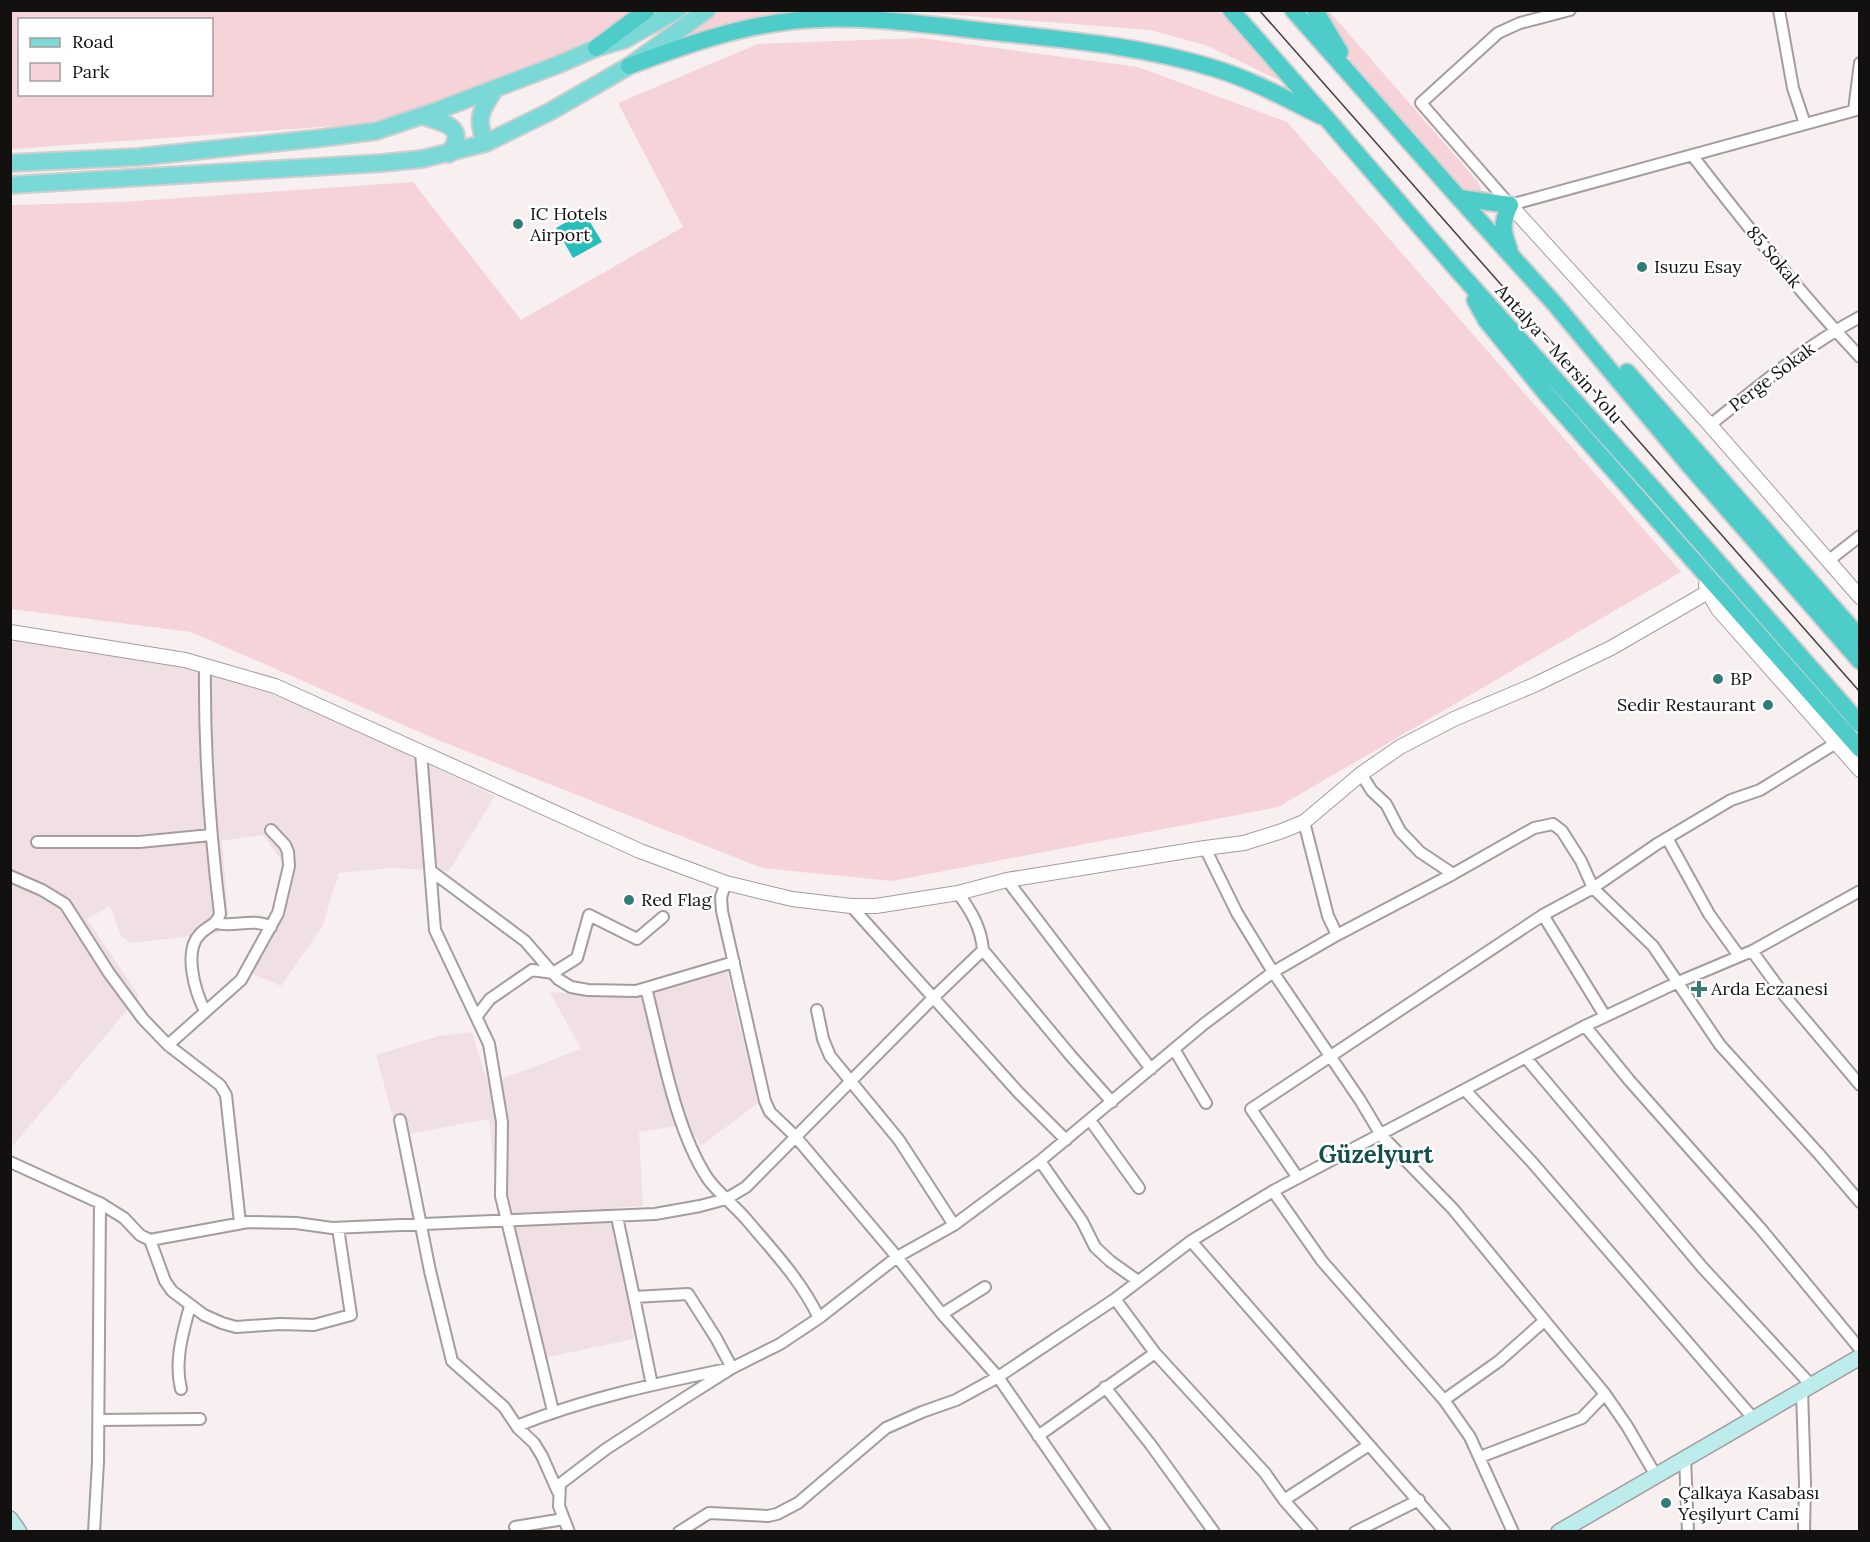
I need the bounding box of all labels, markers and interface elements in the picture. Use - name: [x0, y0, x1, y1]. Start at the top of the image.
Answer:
- legend: [18, 18, 213, 96]
- text: Road: [72, 30, 114, 53]
- text: Park: [72, 60, 110, 83]
- place label: IC Hotels Airport: [529, 202, 607, 246]
- marker: IC Hotels Airport: [511, 217, 525, 231]
- street label: 85 Sokak: [1742, 221, 1807, 293]
- place label: Isuzu Esay: [1654, 255, 1742, 278]
- marker: Isuzu Esay: [1635, 260, 1649, 274]
- street label: Antalya - Mersin Yolu: [1490, 279, 1628, 428]
- street label: Perge Sokak: [1724, 337, 1820, 416]
- place label: BP: [1730, 667, 1752, 690]
- marker: BP: [1711, 672, 1725, 686]
- place label: Sedir Restaurant: [1617, 693, 1756, 716]
- marker: Sedir Restaurant: [1761, 698, 1775, 712]
- place label: Red Flag: [641, 888, 712, 911]
- marker: Red Flag: [622, 893, 636, 907]
- place label: Arda Eczanesi: [1710, 977, 1828, 1000]
- marker: Arda Eczanesi: [1692, 982, 1706, 996]
- district label: Güzelyurt: [1319, 1139, 1435, 1170]
- place label: Çalkaya Kasabası Yeşilyurt Cami: [1677, 1481, 1819, 1525]
- marker: Çalkaya Kasabası Yeşilyurt Cami: [1659, 1496, 1673, 1510]

